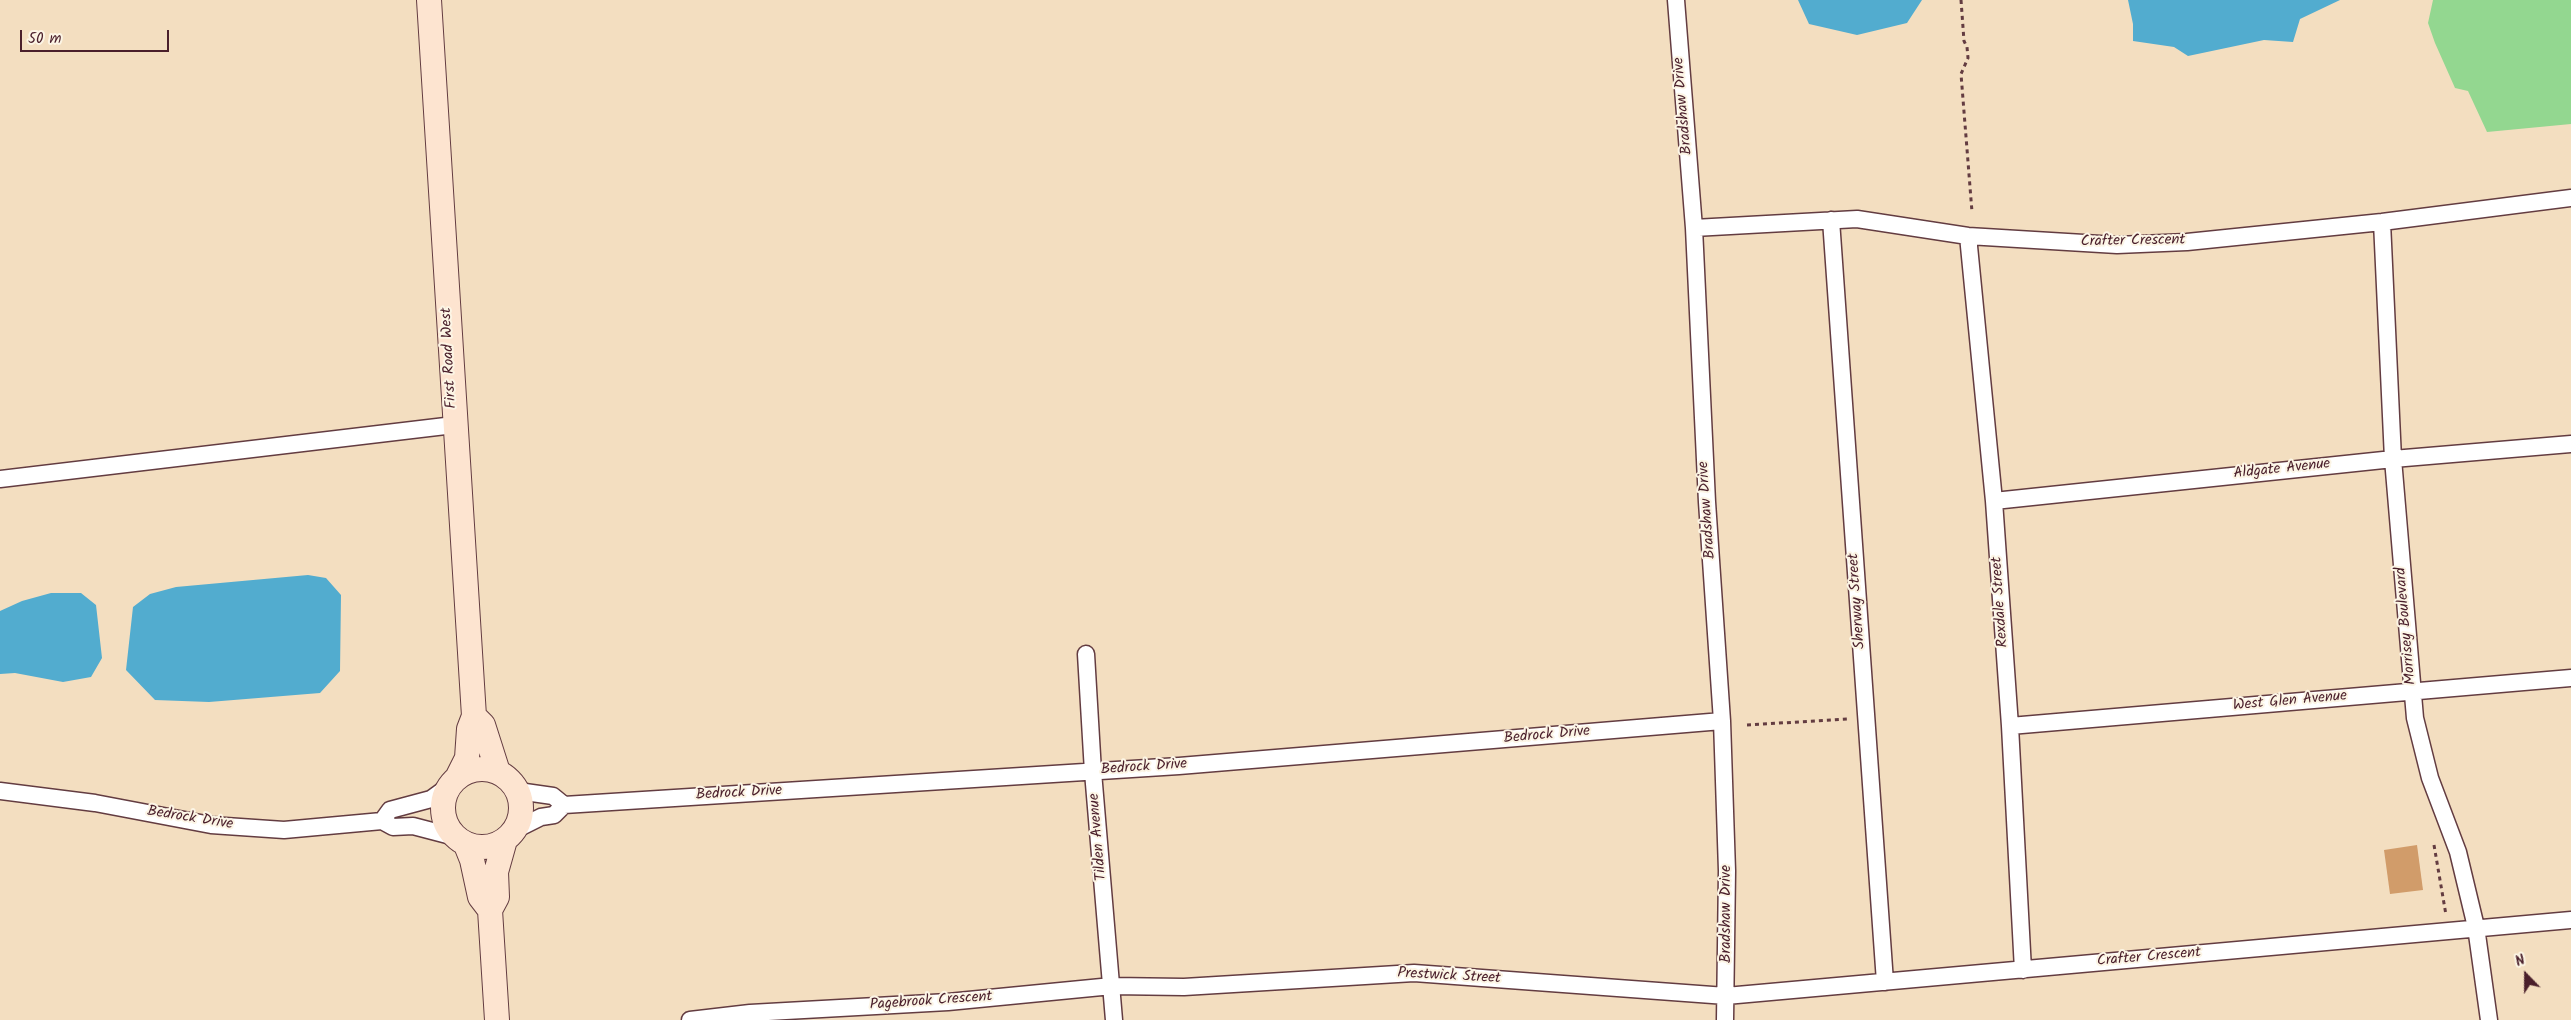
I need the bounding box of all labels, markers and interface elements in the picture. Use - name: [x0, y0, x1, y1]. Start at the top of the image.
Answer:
- scale bar: [22, 20, 171, 52]
- text: 50 m: [28, 27, 62, 51]
- street label: Bradshaw Drive: [1671, 56, 1697, 156]
- street label: Crafter Crescent: [2081, 232, 2185, 252]
- street label: First Road West: [438, 307, 462, 409]
- street label: Aldgate Avenue: [2233, 456, 2331, 484]
- street label: Bradshaw Drive: [1696, 461, 1720, 559]
- street label: Sherway Street: [1846, 553, 1870, 649]
- street label: Rexdale Street: [1989, 556, 2013, 648]
- street label: Morrisey Boulevard: [2393, 566, 2421, 686]
- street label: West Glen Avenue: [2232, 688, 2348, 716]
- street label: Bedrock Drive: [1503, 723, 1591, 749]
- street label: Bedrock Drive: [1100, 756, 1188, 780]
- street label: Bedrock Drive: [695, 783, 783, 805]
- street label: Tilden Avenue: [1086, 793, 1112, 881]
- street label: Bedrock Drive: [146, 803, 234, 835]
- street label: Bradshaw Drive: [1718, 865, 1736, 963]
- street label: Crafter Crescent: [2096, 944, 2202, 972]
- text: N: [2512, 949, 2529, 973]
- north arrow: [2501, 950, 2551, 1000]
- street label: Prestwick Street: [1397, 965, 1501, 989]
- street label: Pagebrook Crescent: [869, 989, 993, 1015]

